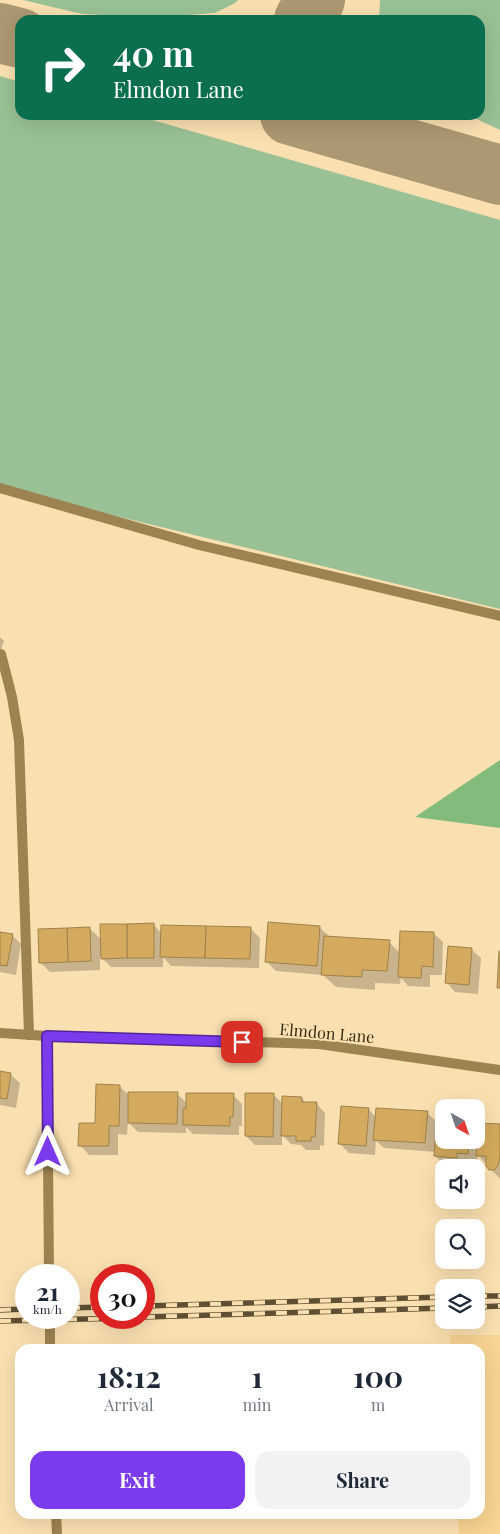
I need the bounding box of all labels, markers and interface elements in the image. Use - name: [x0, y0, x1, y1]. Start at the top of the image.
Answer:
- text: 40 m: [113, 29, 194, 76]
- icon: right: [30, 35, 95, 100]
- text: Elmdon Lane: [113, 74, 244, 104]
- street label: Elmdon Lane: [279, 1018, 375, 1047]
- pin: [221, 1021, 263, 1063]
- icon: arrive: [228, 1028, 256, 1056]
- north arrow: [435, 1099, 485, 1149]
- map controls: [435, 1099, 485, 1329]
- position arrow: [21, 1125, 73, 1177]
- button: sound: [435, 1159, 485, 1209]
- button: search: [435, 1219, 485, 1269]
- speed limit sign: 30: [90, 1264, 155, 1329]
- text: 21: [36, 1274, 59, 1307]
- button: layers: [435, 1279, 485, 1329]
- text: km/h: [33, 1301, 62, 1317]
- text: 18:12: [97, 1356, 161, 1396]
- text: 1: [251, 1356, 263, 1396]
- text: 100: [353, 1356, 403, 1396]
- text: Arrival: [104, 1394, 154, 1415]
- text: min: [243, 1394, 271, 1415]
- text: m: [371, 1394, 385, 1415]
- button: Exit: [30, 1451, 245, 1509]
- button: Share: [255, 1451, 470, 1509]

